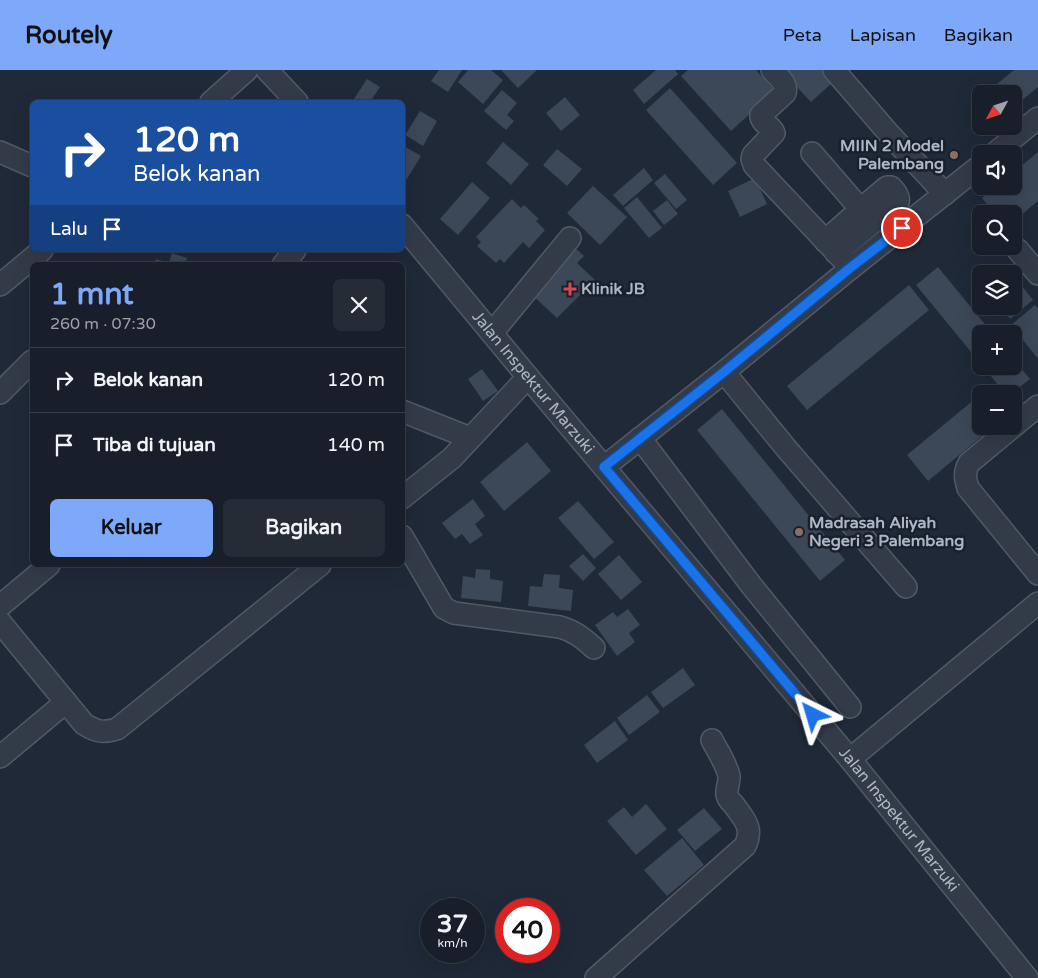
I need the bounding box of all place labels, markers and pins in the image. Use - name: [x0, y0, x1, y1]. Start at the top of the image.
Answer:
- place label: MIIN 2 Model Palembang: [840, 136, 944, 174]
- marker: MIIN 2 Model Palembang: [948, 149, 960, 161]
- pin: [881, 207, 923, 249]
- place label: Klinik JB: [581, 279, 645, 299]
- marker: Klinik JB: [563, 282, 577, 296]
- place label: Madrasah Aliyah Negeri 3 Palembang: [809, 513, 964, 551]
- marker: Madrasah Aliyah Negeri 3 Palembang: [793, 526, 805, 538]

